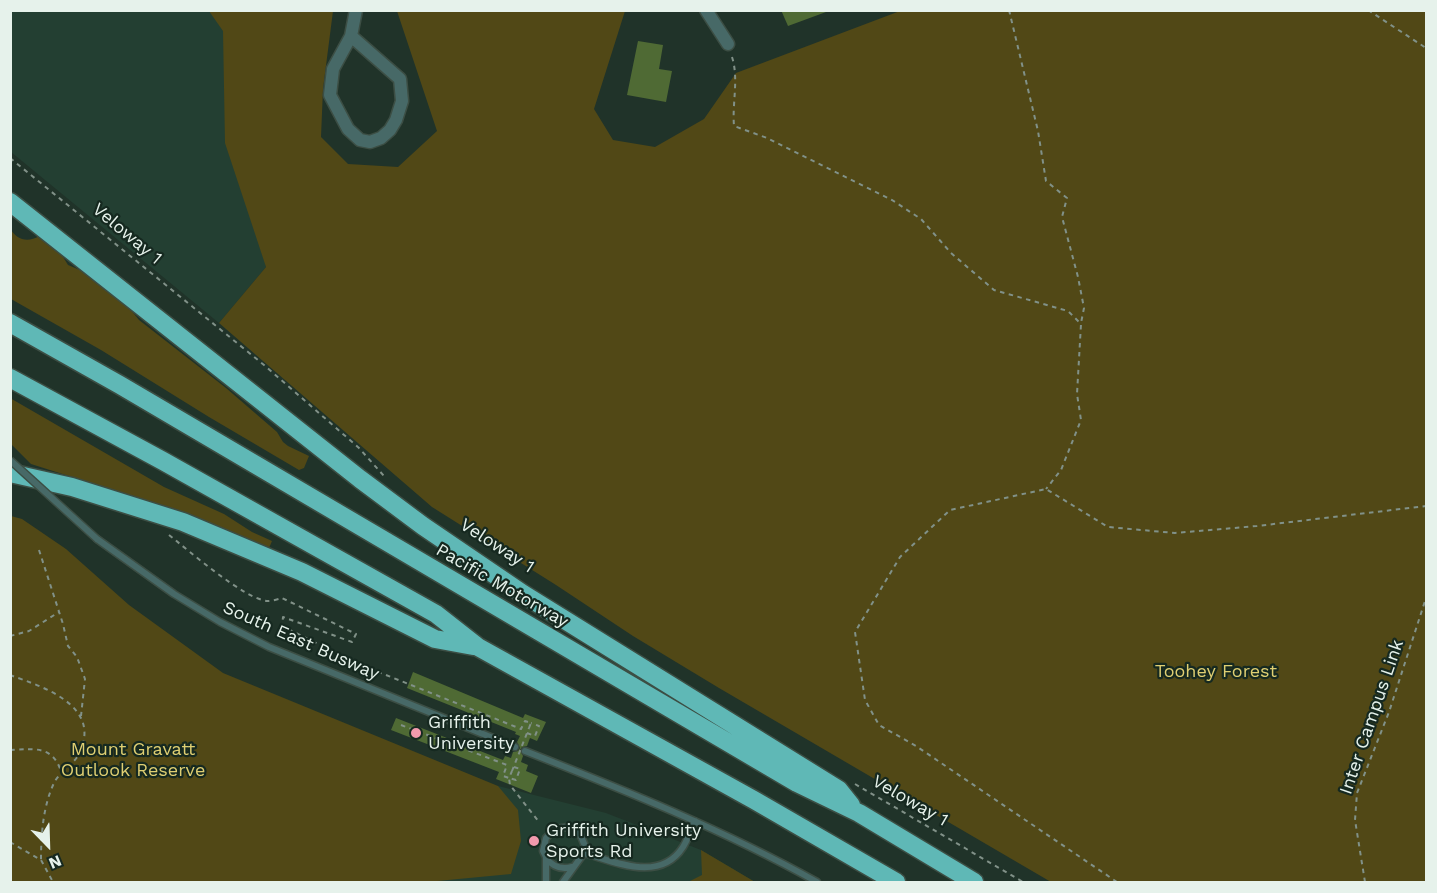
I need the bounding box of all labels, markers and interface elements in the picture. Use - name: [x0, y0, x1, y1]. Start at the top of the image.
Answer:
- street label: Veloway 1: [88, 199, 166, 269]
- street label: Veloway 1: [456, 514, 538, 578]
- street label: Pacific Motorway: [432, 539, 572, 633]
- street label: South East Busway: [220, 597, 382, 685]
- street label: Inter Campus Link: [1335, 637, 1409, 797]
- park label: Toohey Forest: [1155, 661, 1277, 683]
- place label: Griffith University: [428, 712, 514, 754]
- marker: Griffith University: [409, 726, 423, 740]
- park label: Mount Gravatt Outlook Reserve: [61, 739, 205, 782]
- street label: Veloway 1: [868, 771, 952, 831]
- north arrow: [18, 815, 78, 875]
- place label: Griffith University Sports Rd: [546, 820, 701, 862]
- marker: Griffith University Sports Rd: [527, 834, 541, 848]
- text: N: [46, 851, 64, 873]

